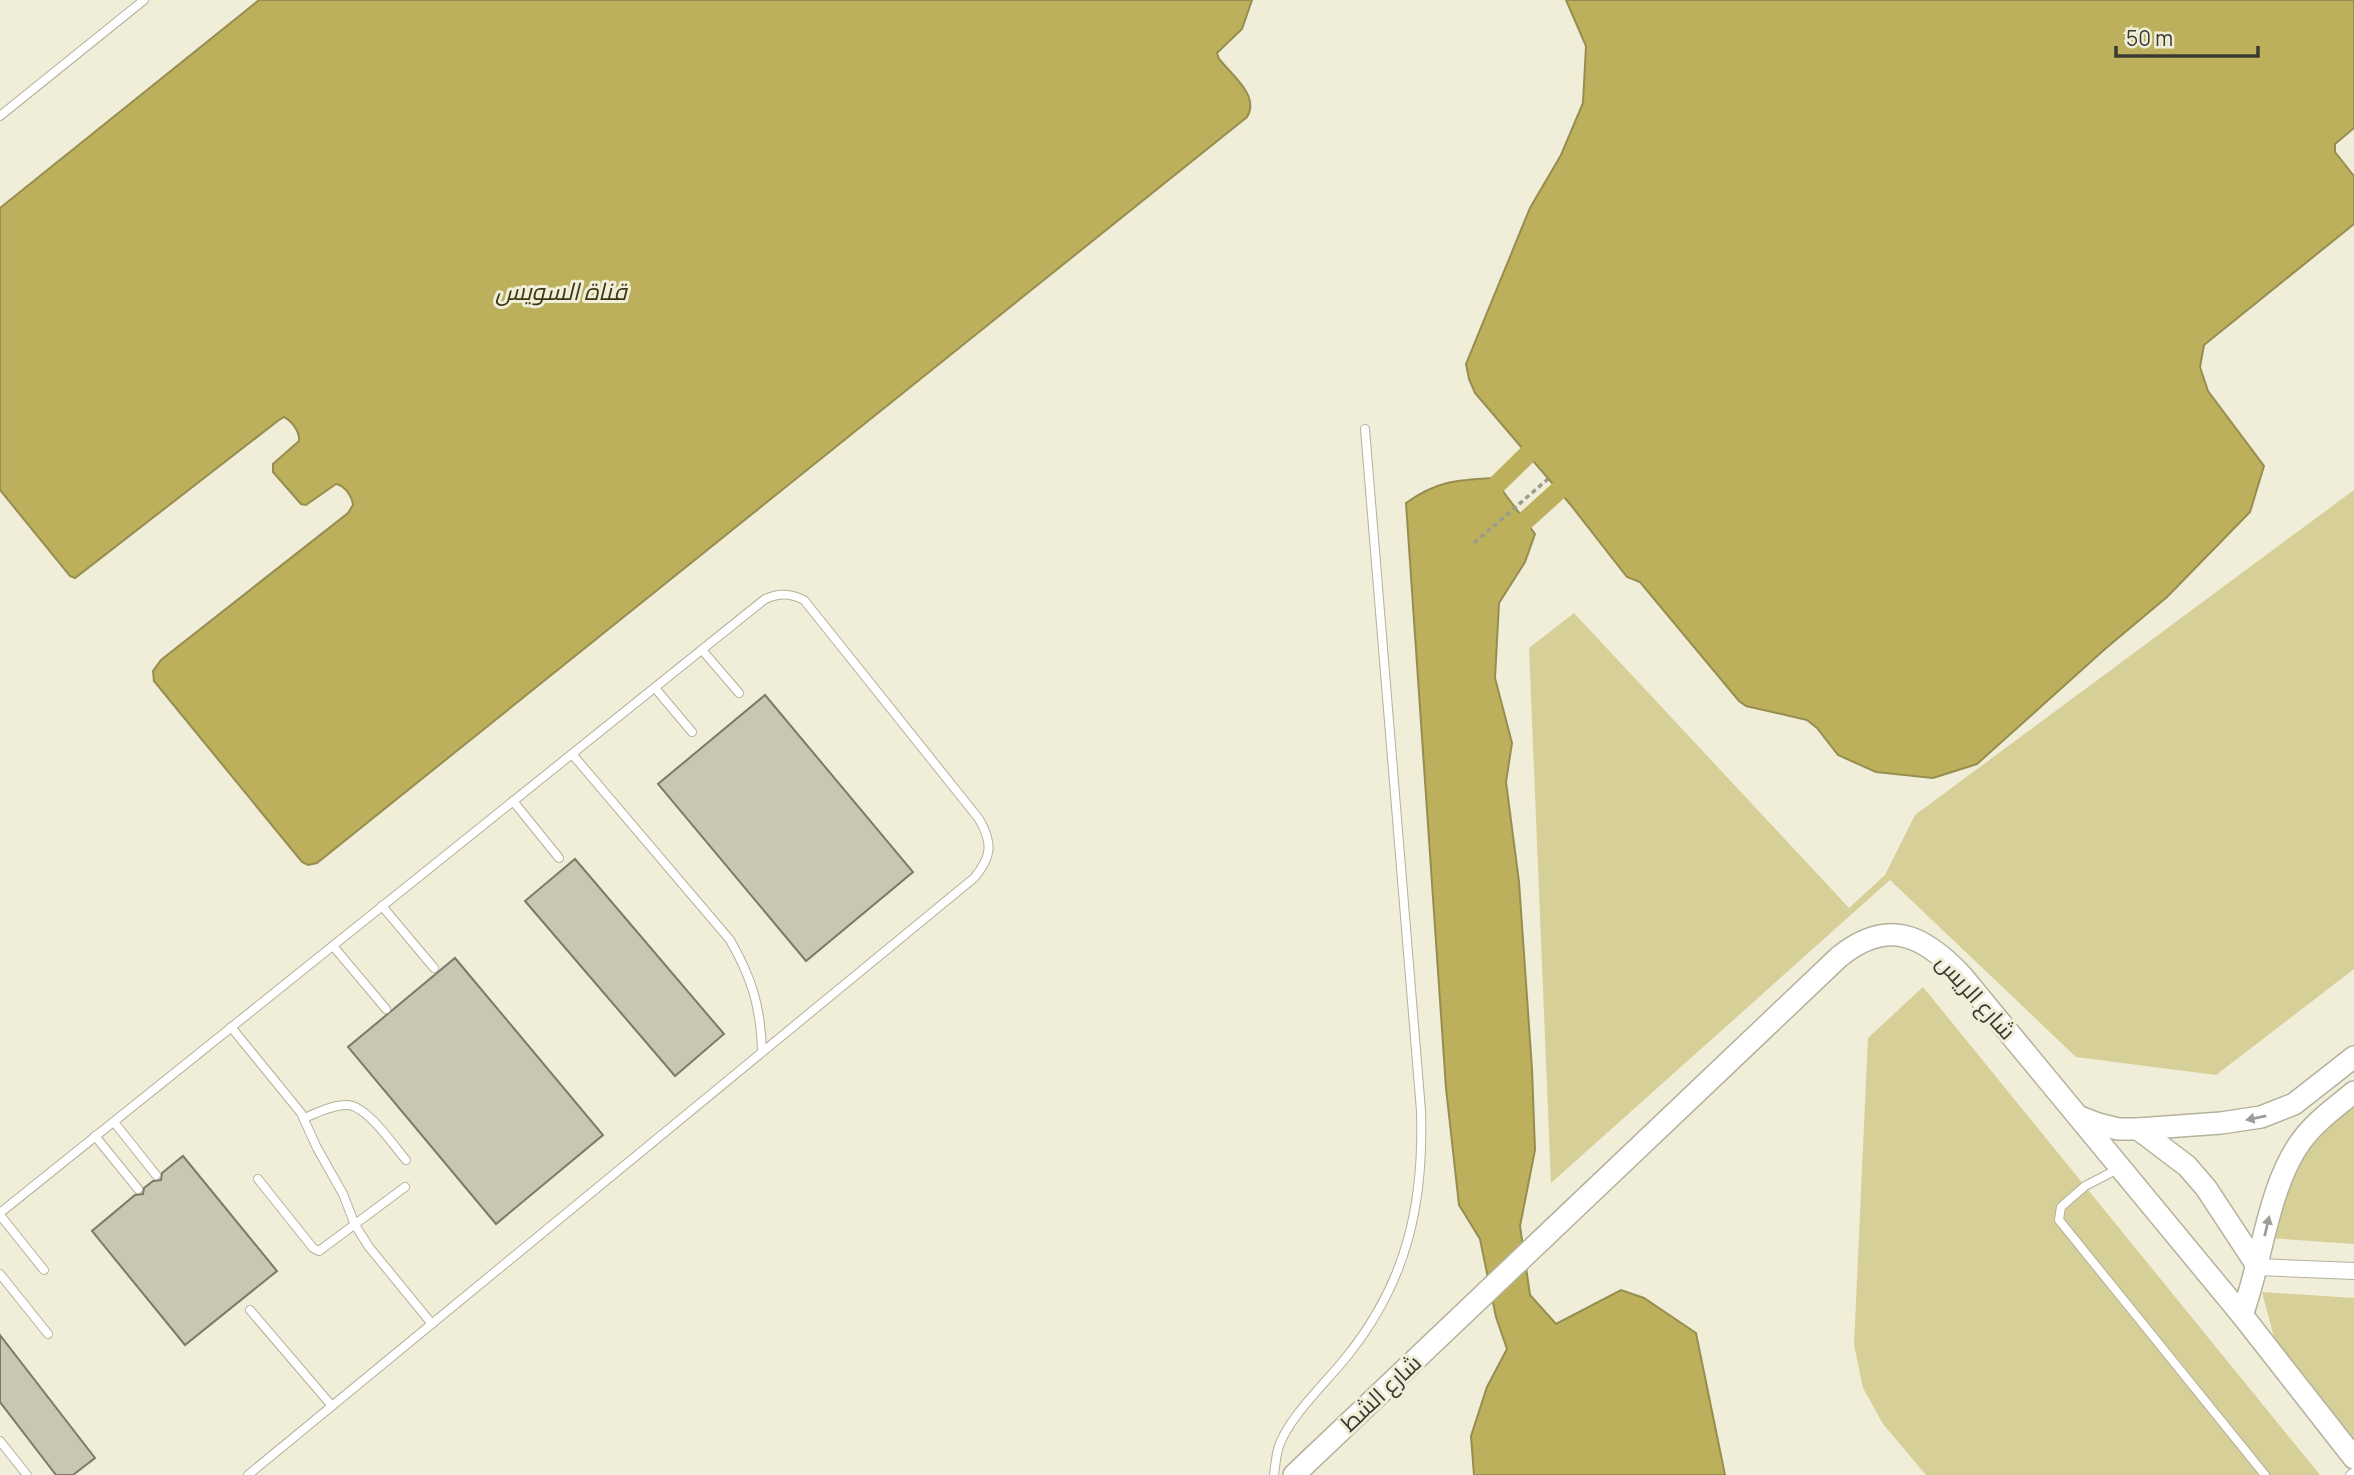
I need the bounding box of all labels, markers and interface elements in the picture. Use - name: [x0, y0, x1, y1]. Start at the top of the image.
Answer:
- scale bar: [2116, 14, 2258, 58]
- text: 50 m: [2126, 24, 2173, 52]
- water label: قناة السويس: [495, 274, 628, 307]
- street label: شارع الريس: [1929, 947, 2024, 1047]
- one-way arrow: [2245, 1112, 2267, 1123]
- one-way arrow: [2262, 1215, 2273, 1237]
- street label: شارع الشط: [1333, 1347, 1428, 1439]

